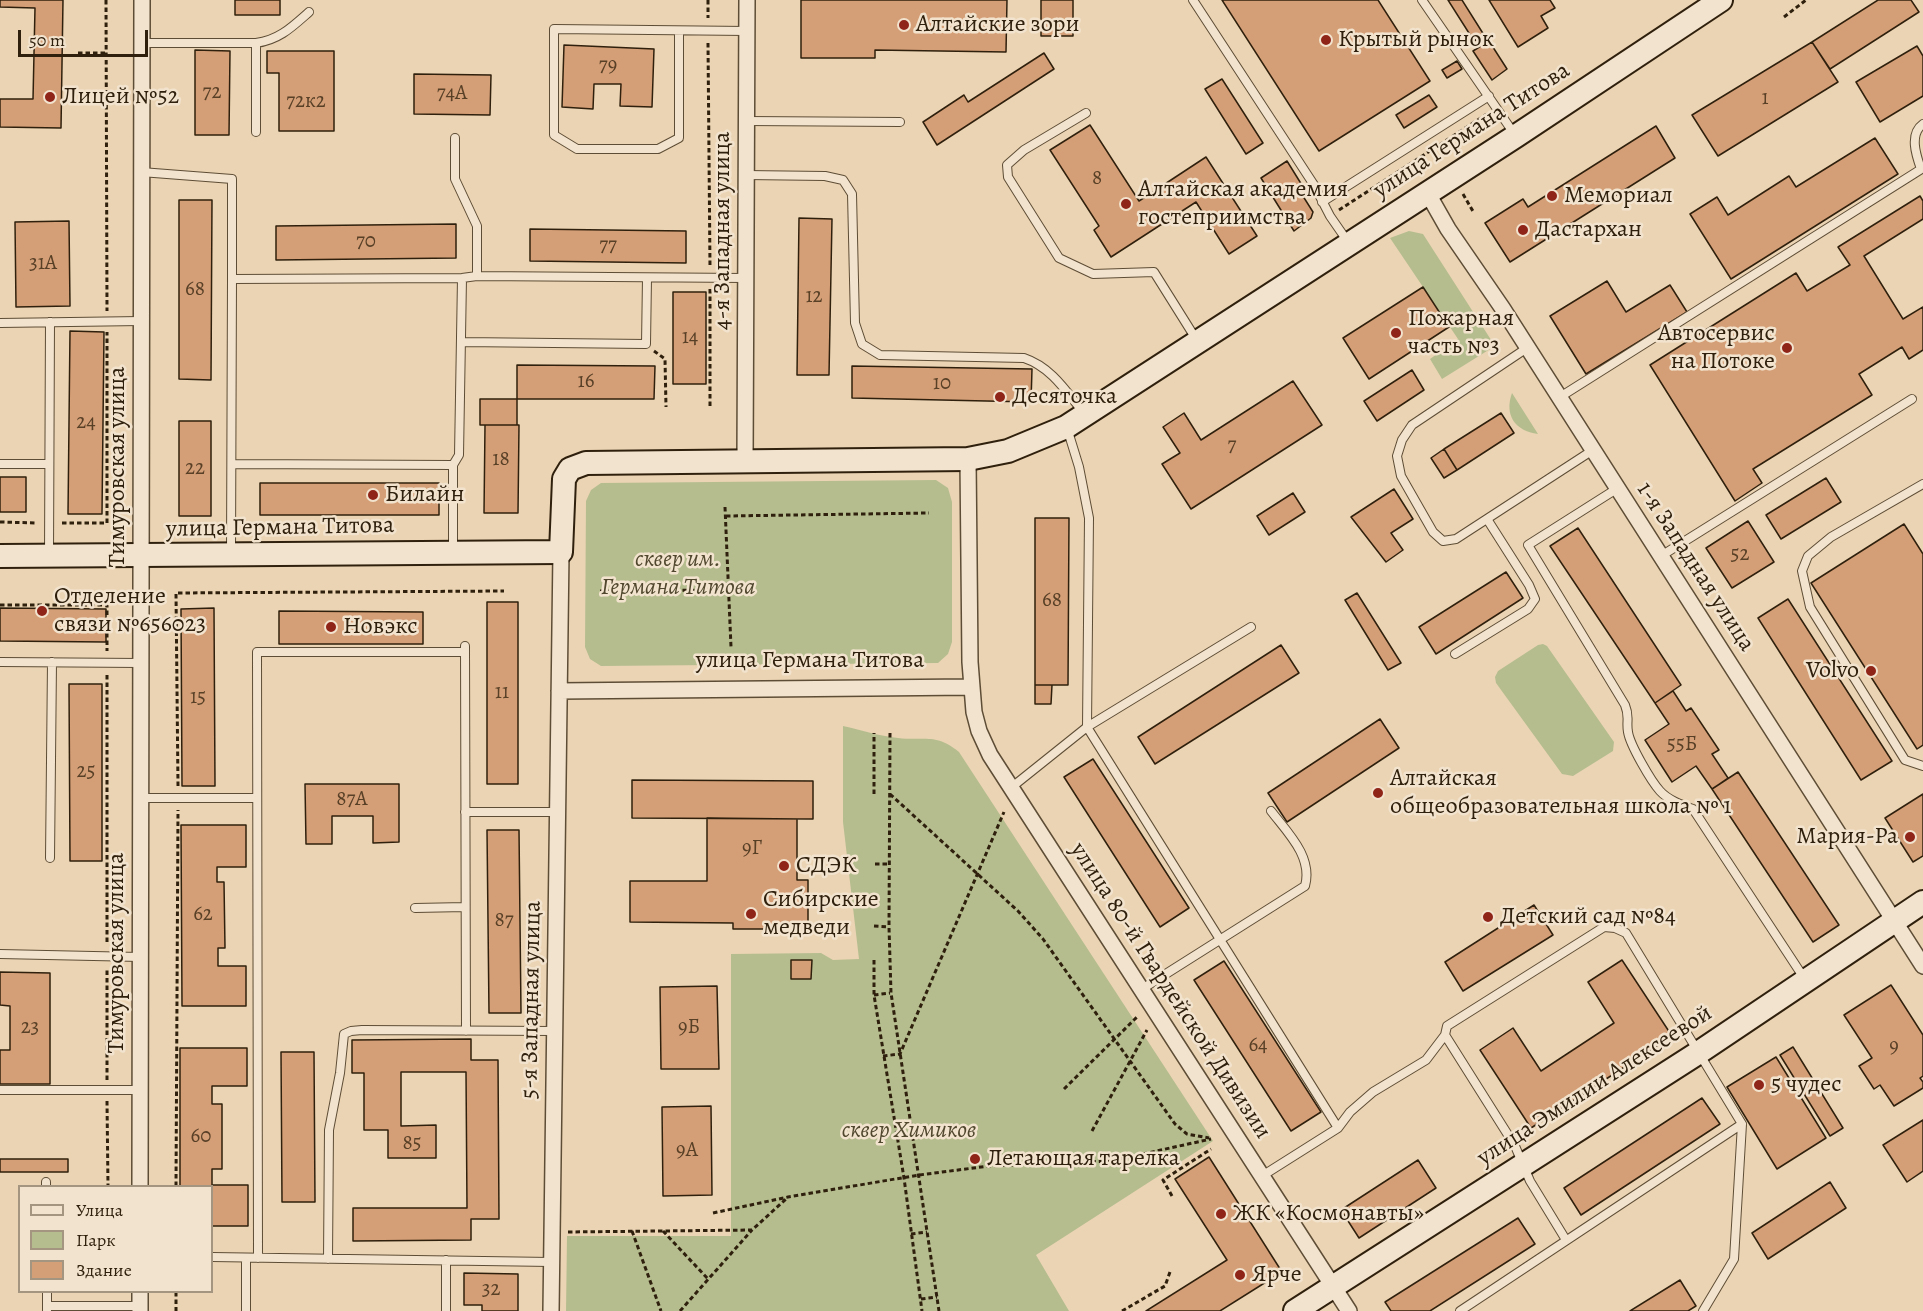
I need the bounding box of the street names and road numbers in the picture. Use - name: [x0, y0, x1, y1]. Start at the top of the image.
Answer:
- street label: улица Германа Титова: [1368, 57, 1576, 205]
- street label: 4-я Западная улица: [709, 132, 737, 330]
- street label: Тимуровская улица: [104, 367, 132, 567]
- street label: 1-я Западная улица: [1630, 477, 1760, 657]
- street label: улица Германа Титова: [166, 512, 394, 544]
- street label: улица Германа Титова: [696, 647, 924, 675]
- street label: улица 80-й Гвардейской Дивизии: [1063, 837, 1277, 1145]
- street label: Тимуровская улица: [103, 853, 131, 1053]
- street label: 5-я Западная улица: [516, 901, 548, 1099]
- street label: улица Эмилии Алексеевой: [1472, 999, 1718, 1173]

